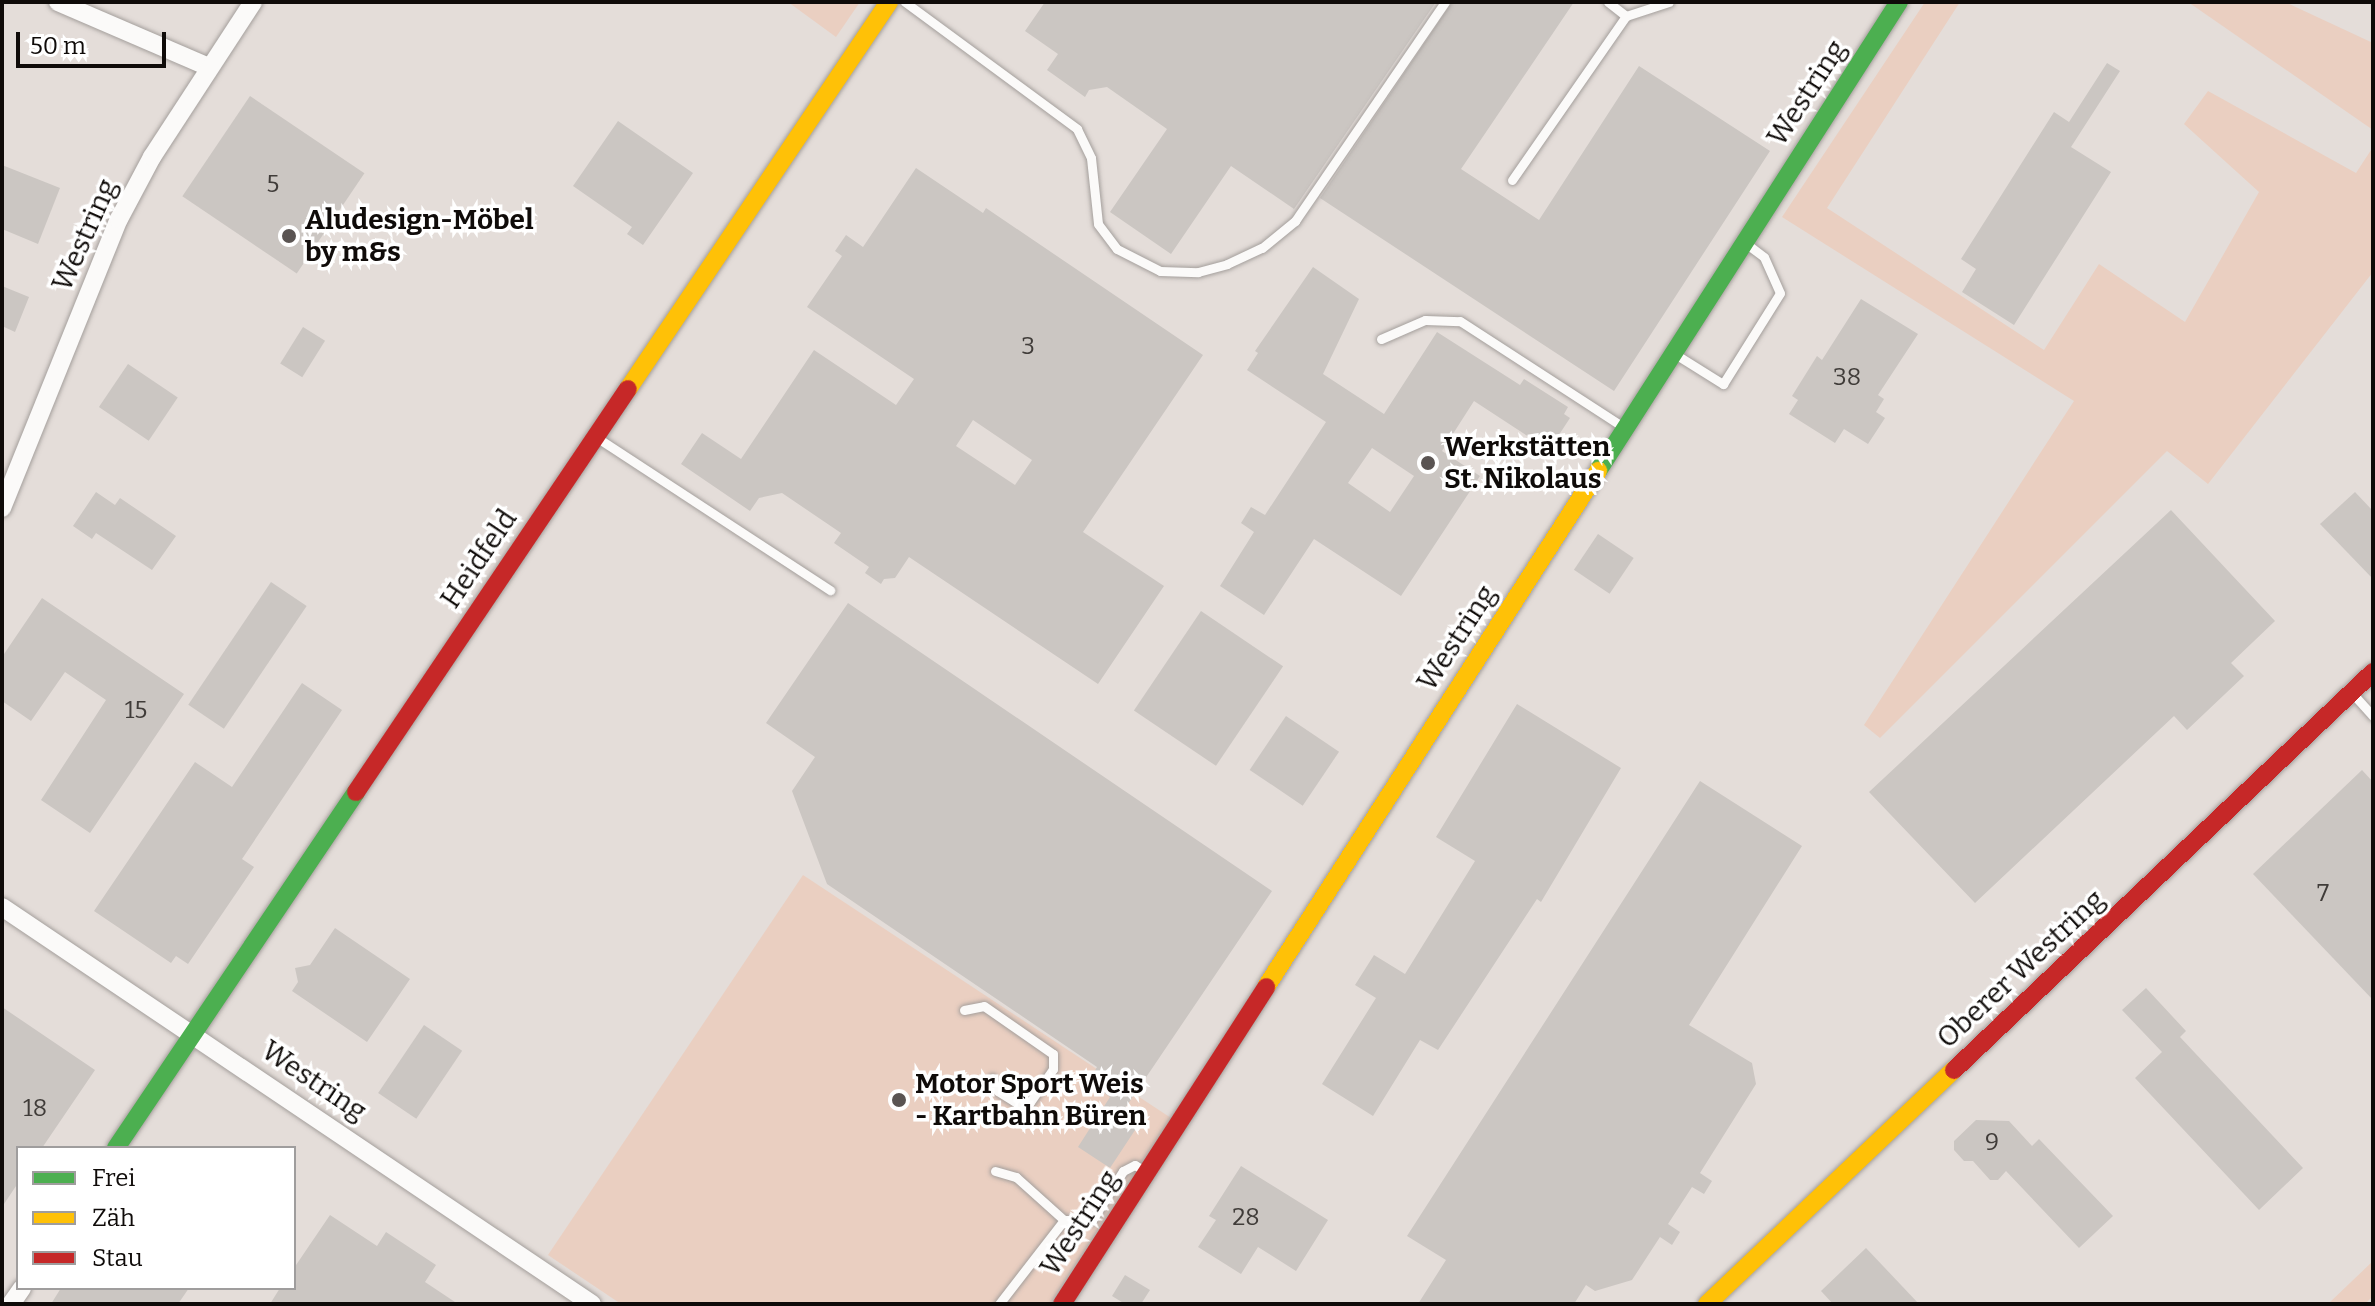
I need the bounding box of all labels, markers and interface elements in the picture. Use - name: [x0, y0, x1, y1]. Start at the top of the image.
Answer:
- scale bar: [20, 16, 170, 66]
- text: 50 m: [30, 32, 86, 60]
- street label: Westring: [1760, 34, 1854, 152]
- house number: 5: [267, 171, 279, 199]
- street label: Westring: [45, 174, 125, 296]
- place label: Aludesign-Möbel by m&s: [305, 203, 534, 269]
- marker: Aludesign-Möbel by m&s: [280, 227, 298, 245]
- house number: 3: [1021, 333, 1035, 361]
- house number: 38: [1833, 364, 1861, 392]
- place label: Werkstätten St. Nikolaus: [1444, 430, 1610, 496]
- marker: Werkstätten St. Nikolaus: [1419, 454, 1437, 472]
- street label: Heidfeld: [434, 503, 524, 615]
- street label: Westring: [1410, 579, 1504, 697]
- house number: 15: [125, 697, 147, 725]
- house number: 7: [2317, 880, 2329, 908]
- street label: Oberer Westring: [1930, 883, 2112, 1055]
- street label: Westring: [255, 1034, 373, 1128]
- place label: Motor Sport Weis - Kartbahn Büren: [915, 1067, 1146, 1133]
- marker: Motor Sport Weis - Kartbahn Büren: [890, 1091, 908, 1109]
- house number: 18: [23, 1095, 47, 1123]
- house number: 9: [1985, 1129, 1999, 1157]
- legend: [16, 1146, 296, 1290]
- text: Frei: [92, 1164, 135, 1192]
- street label: Westring: [1033, 1164, 1127, 1282]
- text: Zäh: [92, 1204, 135, 1232]
- house number: 28: [1232, 1204, 1260, 1232]
- text: Stau: [92, 1244, 143, 1272]

